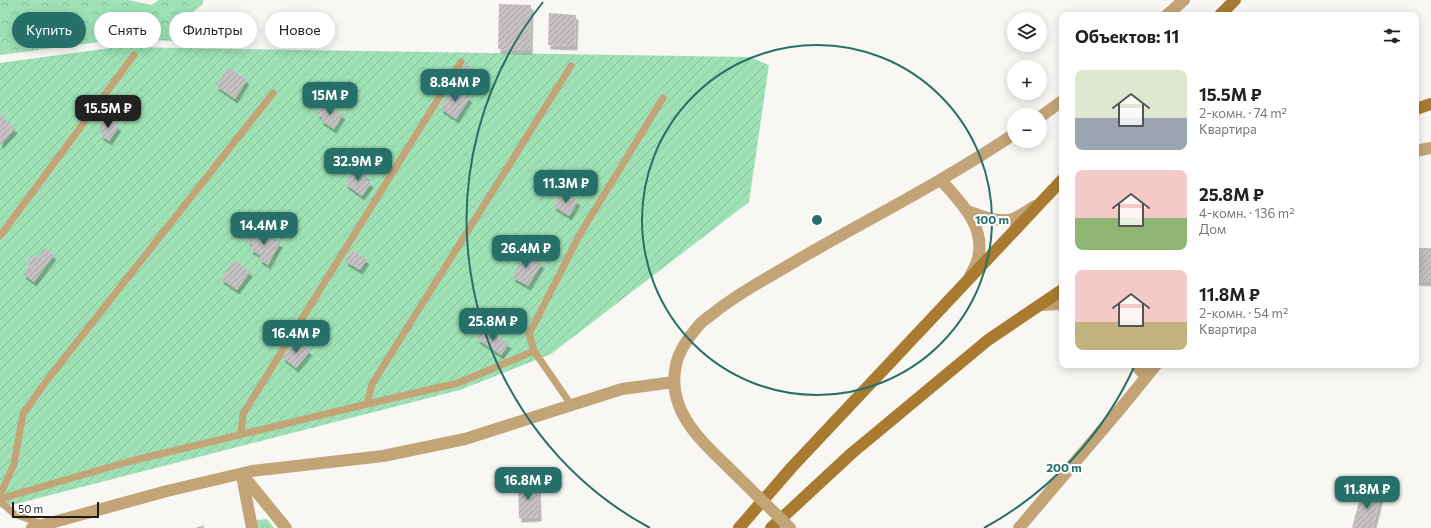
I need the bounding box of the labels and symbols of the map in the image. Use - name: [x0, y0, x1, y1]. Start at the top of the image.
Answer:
- pin: 8.84M ₽: [418, 69, 492, 103]
- pin: 15M ₽: [302, 82, 358, 116]
- pin: 15.5M ₽: [71, 95, 145, 129]
- pin: 32.9M ₽: [321, 148, 395, 182]
- pin: 11.3M ₽: [529, 170, 603, 204]
- pin: 14.4M ₽: [227, 212, 301, 246]
- text: 100 m: [975, 212, 1009, 226]
- centre of rings: [810, 213, 824, 227]
- pin: 26.4M ₽: [489, 235, 563, 269]
- pin: 25.8M ₽: [456, 308, 530, 342]
- pin: 16.4M ₽: [259, 320, 333, 354]
- text: 200 m: [1046, 460, 1082, 474]
- pin: 16.8M ₽: [491, 467, 565, 501]
- pin: 11.8M ₽: [1330, 476, 1404, 510]
- scale bar: [12, 500, 99, 519]

